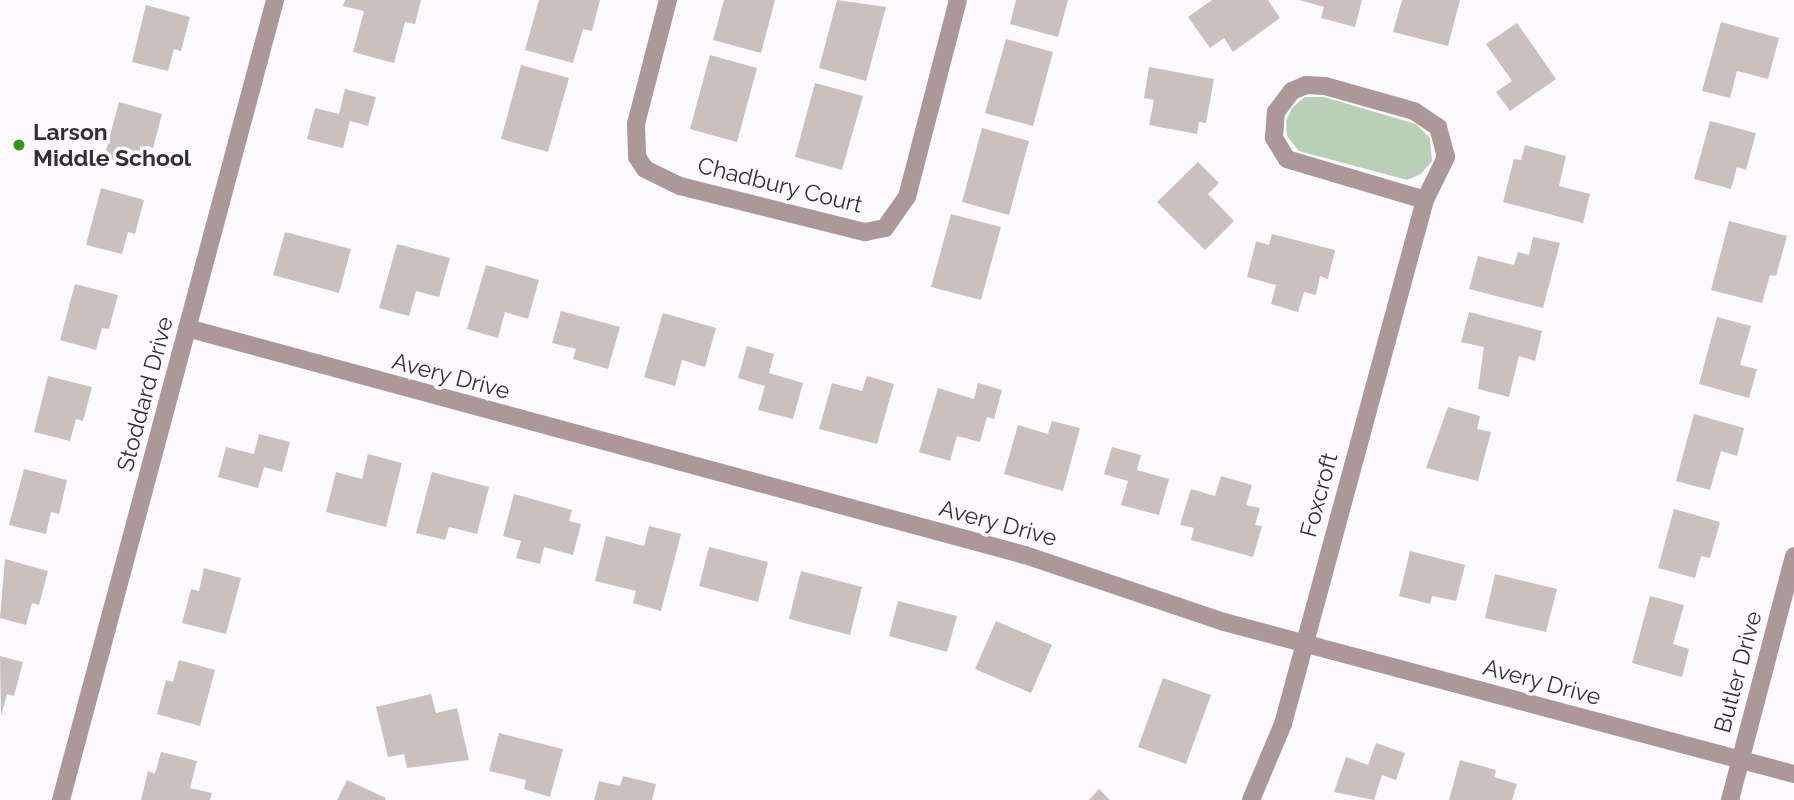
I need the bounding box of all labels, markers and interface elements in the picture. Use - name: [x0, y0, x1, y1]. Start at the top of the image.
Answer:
- place label: Larson Middle School: [33, 118, 191, 172]
- marker: Larson Middle School: [11, 137, 27, 153]
- street label: Chadbury Court: [695, 151, 865, 219]
- street label: Stoddard Drive: [111, 314, 179, 474]
- street label: Avery Drive: [389, 347, 513, 405]
- street label: Foxcroft: [1295, 450, 1343, 540]
- street label: Avery Drive: [936, 494, 1060, 552]
- street label: Butler Drive: [1708, 608, 1768, 736]
- street label: Avery Drive: [1480, 653, 1604, 711]

